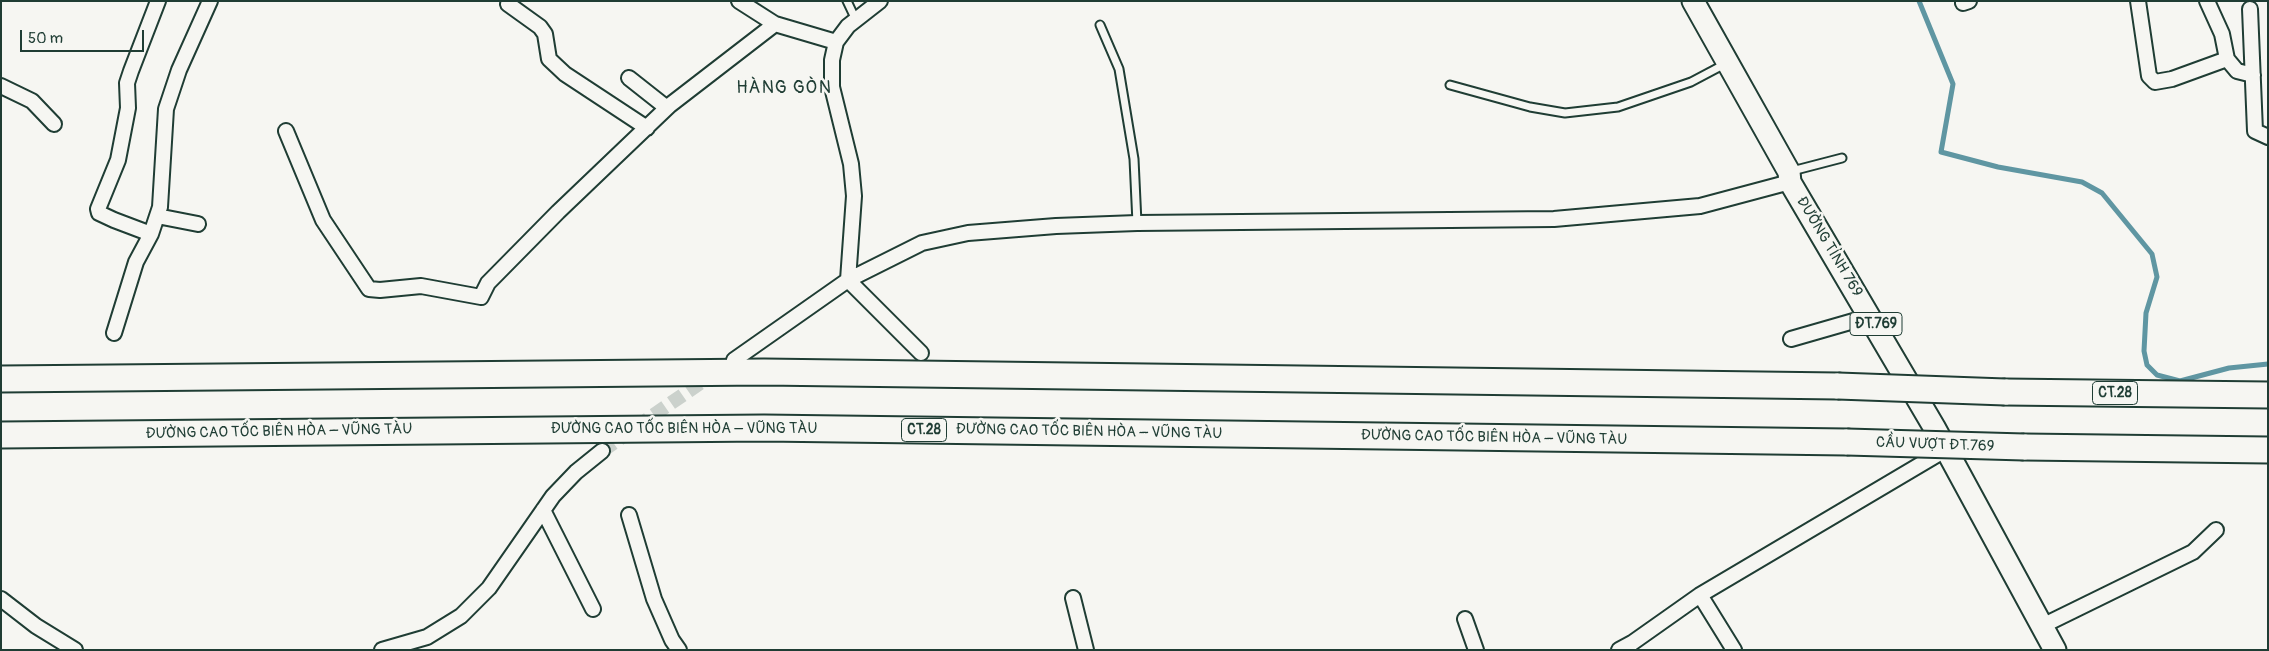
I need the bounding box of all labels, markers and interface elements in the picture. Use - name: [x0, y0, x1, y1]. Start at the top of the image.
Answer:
- scale bar: [22, 20, 146, 52]
- text: 50 m: [28, 29, 63, 48]
- district label: HÀNG GÒN: [735, 77, 833, 99]
- street label: ĐƯỜNG TỈNH 769: [1792, 194, 1866, 300]
- road number: ĐT.769: [1850, 312, 1902, 336]
- road number: CT.28: [2092, 382, 2138, 404]
- road number: CT.28: [902, 418, 946, 442]
- street label: ĐƯỜNG CAO TỐC BIÊN HÒA – VŨNG TÀU: [551, 420, 817, 438]
- street label: ĐƯỜNG CAO TỐC BIÊN HÒA – VŨNG TÀU: [146, 421, 412, 443]
- street label: ĐƯỜNG CAO TỐC BIÊN HÒA – VŨNG TÀU: [956, 421, 1222, 443]
- street label: ĐƯỜNG CAO TỐC BIÊN HÒA – VŨNG TÀU: [1361, 427, 1627, 449]
- street label: CẦU VƯỢT ĐT.769: [1875, 434, 1995, 456]

